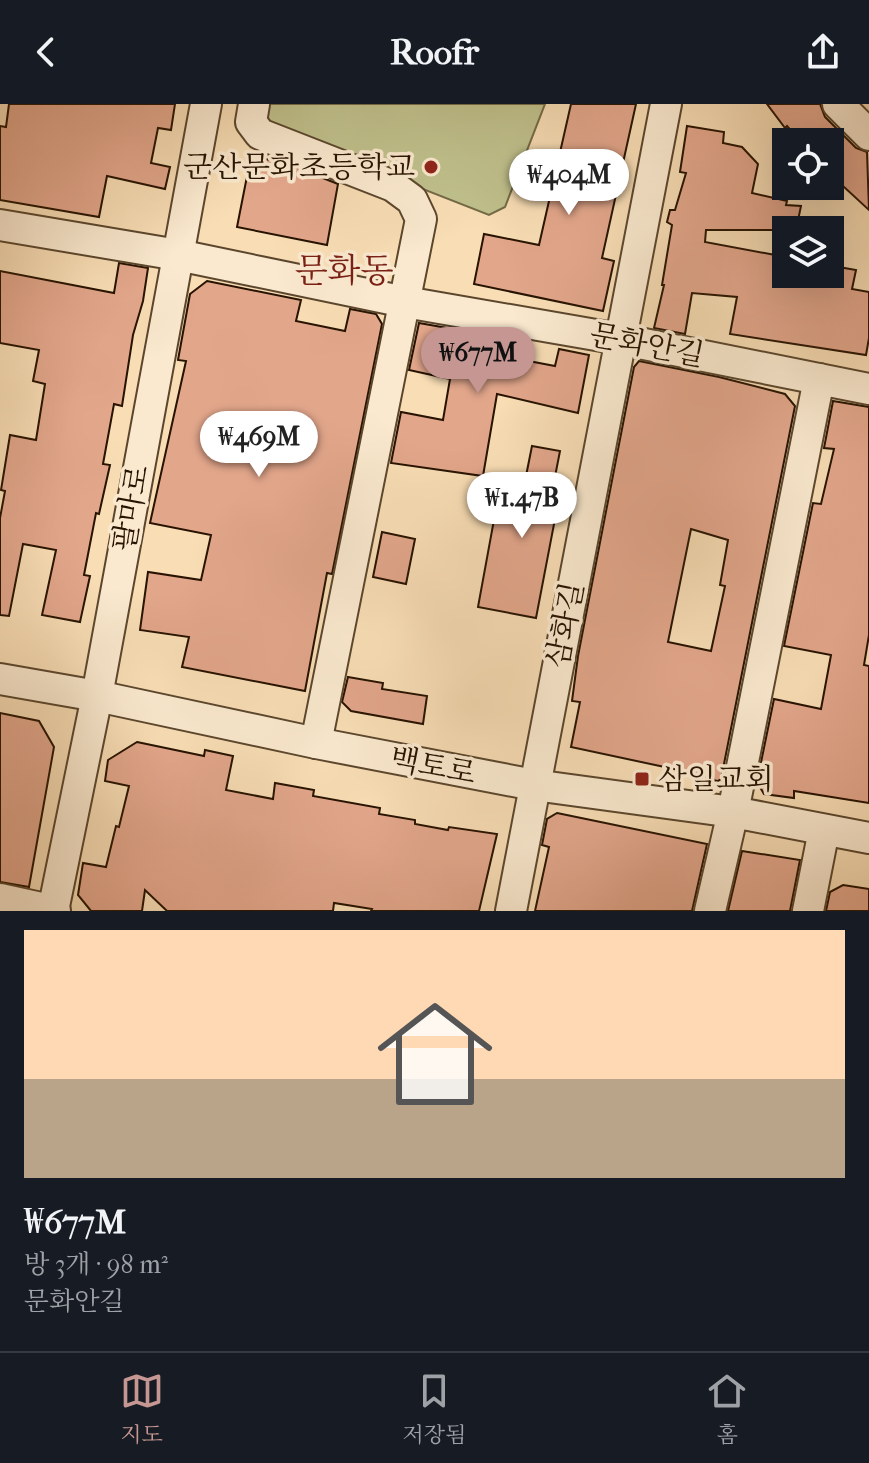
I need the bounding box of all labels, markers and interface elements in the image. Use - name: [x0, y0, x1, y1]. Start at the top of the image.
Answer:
- icon: back: [24, 30, 68, 74]
- icon: share: [801, 30, 845, 74]
- text: Roofr: [390, 31, 479, 73]
- map controls: [772, 128, 844, 288]
- button: locate: [772, 128, 844, 200]
- pin: ₩404M: [513, 149, 625, 217]
- place label: 군산문화초등학교: [183, 150, 415, 185]
- marker: 군산문화초등학교: [422, 158, 440, 176]
- text: ₩404M: [527, 159, 611, 190]
- button: layers: [772, 216, 844, 288]
- district label: 문화동: [295, 251, 393, 291]
- street label: 문화안길: [587, 317, 707, 374]
- pin: ₩677M: [422, 327, 534, 395]
- text: ₩677M: [439, 337, 517, 368]
- pin: ₩469M: [203, 411, 315, 479]
- text: ₩469M: [218, 421, 300, 452]
- street label: 팔마로: [107, 462, 156, 554]
- pin: ₩1.47B: [457, 472, 587, 540]
- text: ₩1.47B: [485, 482, 559, 513]
- street label: 삼화길: [540, 579, 591, 671]
- street label: 백토로: [387, 741, 479, 792]
- place label: 삼일교회: [658, 762, 774, 797]
- marker: 삼일교회: [633, 770, 651, 788]
- icon: home: [363, 982, 507, 1126]
- text: ₩677M: [24, 1202, 126, 1242]
- text: 방 3개 · 98 m²: [24, 1249, 168, 1280]
- text: 문화안길: [24, 1286, 124, 1317]
- tab: 지도: [120, 1369, 164, 1448]
- tab: 저장됨: [403, 1369, 466, 1448]
- tab: 홈: [705, 1369, 749, 1448]

